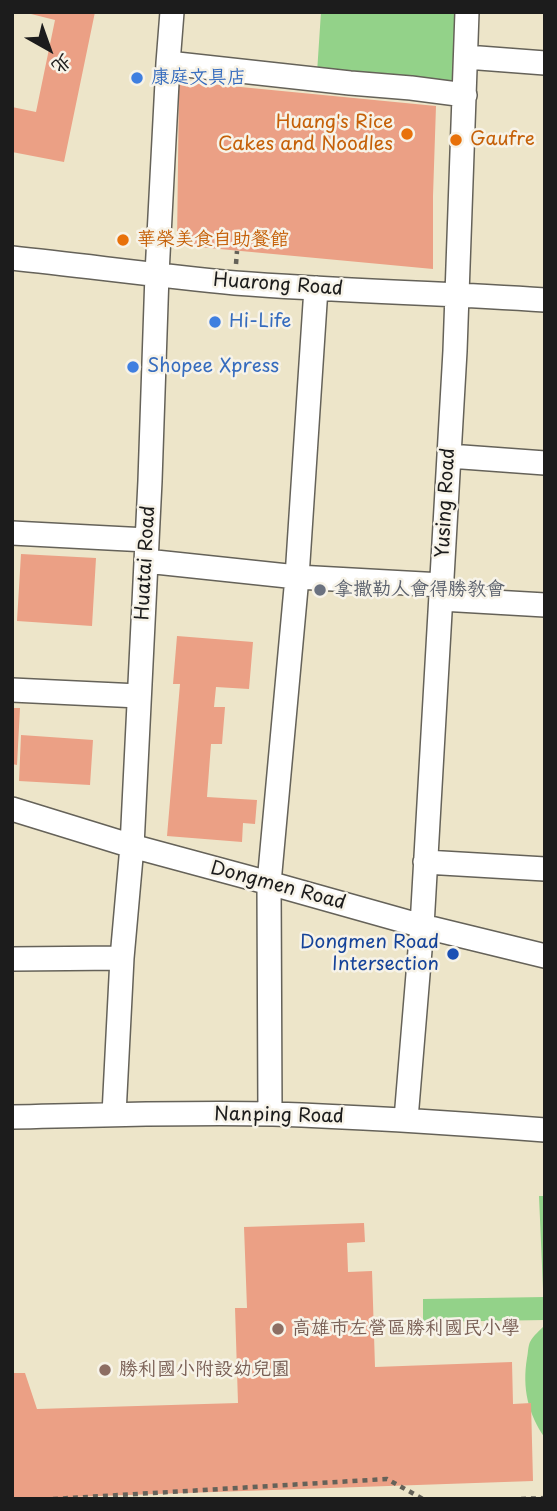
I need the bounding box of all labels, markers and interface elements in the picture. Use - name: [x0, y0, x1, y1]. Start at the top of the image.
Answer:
- north arrow: [14, 14, 84, 84]
- text: 北: [46, 48, 79, 82]
- place label: 康庭文具店: [151, 67, 246, 89]
- marker: 康庭文具店: [129, 70, 145, 86]
- place label: Huang's Rice Cakes and Noodles: [218, 112, 393, 156]
- marker: Huang's Rice Cakes and Noodles: [399, 126, 415, 142]
- place label: Gaufre: [470, 129, 535, 151]
- marker: Gaufre: [448, 132, 464, 148]
- place label: 華榮美食自助餐館: [137, 229, 289, 251]
- marker: 華榮美食自助餐館: [115, 232, 131, 248]
- street label: Huarong Road: [212, 269, 344, 301]
- place label: Hi-Life: [229, 311, 291, 333]
- marker: Hi-Life: [207, 314, 223, 330]
- place label: Shopee Xpress: [147, 356, 279, 378]
- marker: Shopee Xpress: [125, 359, 141, 375]
- street label: Yusing Road: [432, 447, 460, 559]
- street label: Huatai Road: [132, 505, 160, 621]
- place label: 拿撒勒人會得勝教會: [334, 579, 505, 601]
- marker: 拿撒勒人會得勝教會: [312, 582, 328, 598]
- street label: Dongmen Road: [208, 857, 348, 915]
- place label: Dongmen Road Intersection: [300, 932, 439, 976]
- marker: Dongmen Road Intersection: [445, 946, 461, 962]
- street label: Nanping Road: [214, 1103, 344, 1129]
- place label: 高雄市左營區勝利國民小學: [292, 1318, 520, 1340]
- marker: 高雄市左營區勝利國民小學: [270, 1321, 286, 1337]
- place label: 勝利國小附設幼兒園: [119, 1359, 290, 1381]
- marker: 勝利國小附設幼兒園: [97, 1362, 113, 1378]

